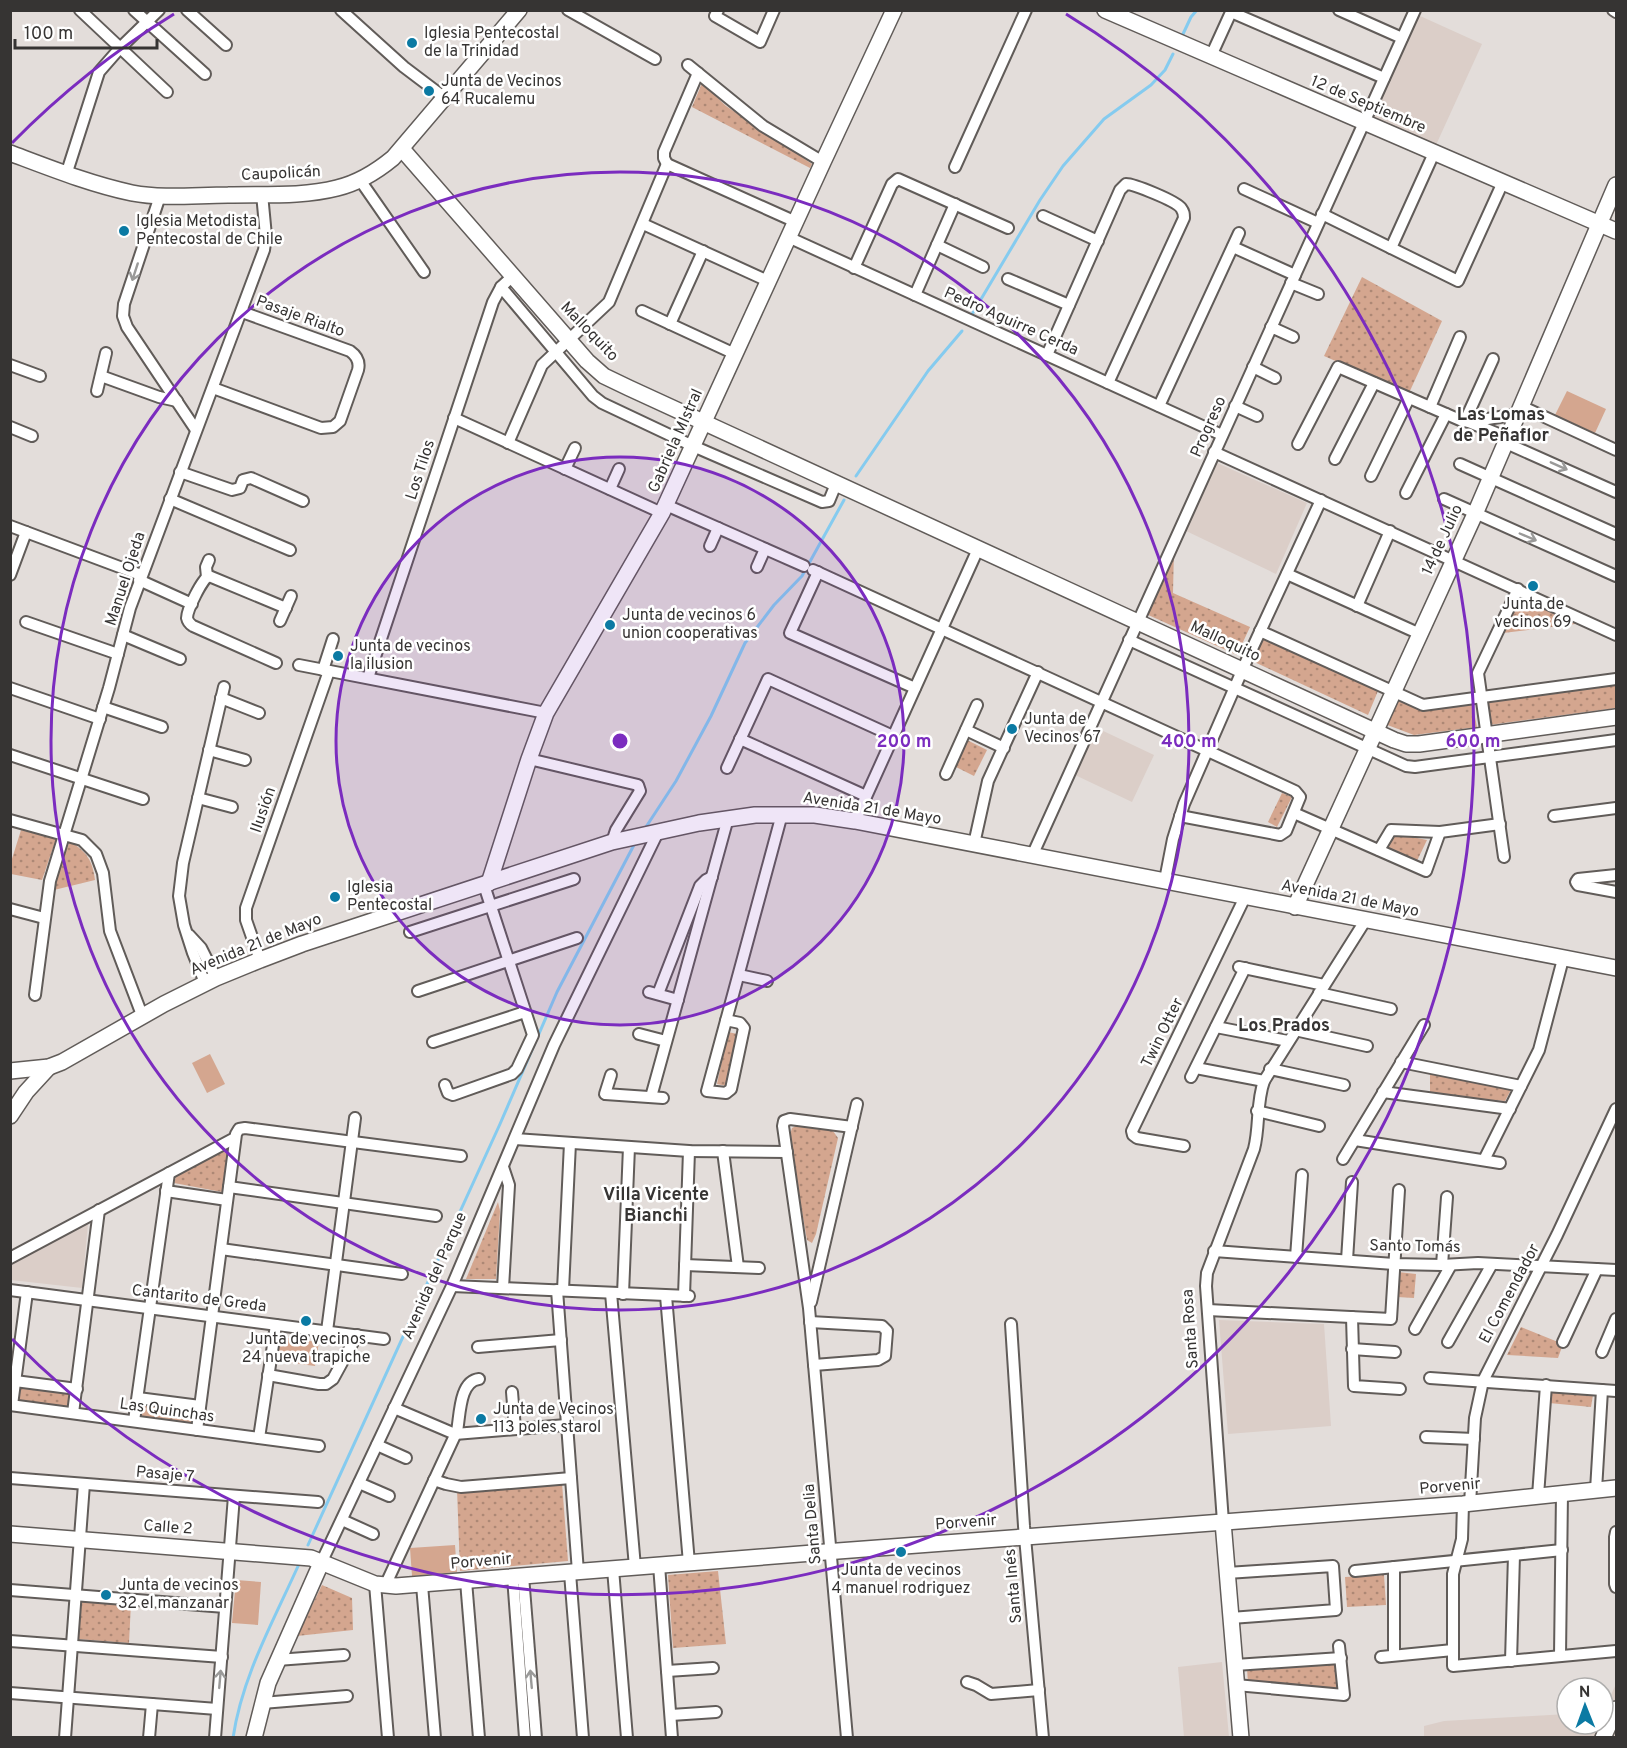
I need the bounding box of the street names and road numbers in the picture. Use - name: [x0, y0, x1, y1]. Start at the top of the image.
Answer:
- street label: 12 de Septiembre: [1307, 72, 1429, 138]
- street label: Caupolicán: [241, 162, 321, 186]
- street label: Pedro Aguirre Cerda: [940, 283, 1082, 361]
- street label: Pasaje Rialto: [253, 292, 347, 342]
- street label: Malloquito: [556, 298, 622, 366]
- street label: Gabriela MIstral: [644, 386, 708, 496]
- street label: Progreso: [1187, 393, 1231, 461]
- street label: Los Tilos: [402, 437, 440, 503]
- street label: 14 de Julio: [1418, 501, 1468, 579]
- street label: Manuel Ojeda: [101, 530, 151, 628]
- street label: Malloquito: [1187, 617, 1263, 667]
- street label: Ilusión: [247, 784, 281, 836]
- street label: Avenida 21 de Mayo: [801, 788, 943, 830]
- street label: Avenida 21 de Mayo: [1279, 876, 1421, 922]
- street label: Avenida 21 de Mayo: [187, 909, 325, 981]
- street label: Twin Otter: [1138, 995, 1188, 1071]
- street label: Avenida del Parque: [398, 1209, 472, 1343]
- street label: Santo Tomás: [1369, 1236, 1461, 1258]
- street label: El Comendador: [1475, 1241, 1545, 1347]
- street label: Cantarito de Greda: [131, 1281, 267, 1317]
- street label: Santa Rosa: [1178, 1288, 1204, 1370]
- street label: Las Quinchas: [118, 1394, 216, 1428]
- street label: Pasaje 7: [135, 1462, 195, 1488]
- street label: Porvenir: [1418, 1474, 1482, 1500]
- street label: Santa Delia: [800, 1483, 826, 1565]
- street label: Porvenir: [935, 1511, 997, 1535]
- street label: Calle 2: [143, 1516, 193, 1540]
- street label: Santa Inés: [1001, 1548, 1027, 1624]
- street label: Porvenir: [449, 1549, 513, 1575]

